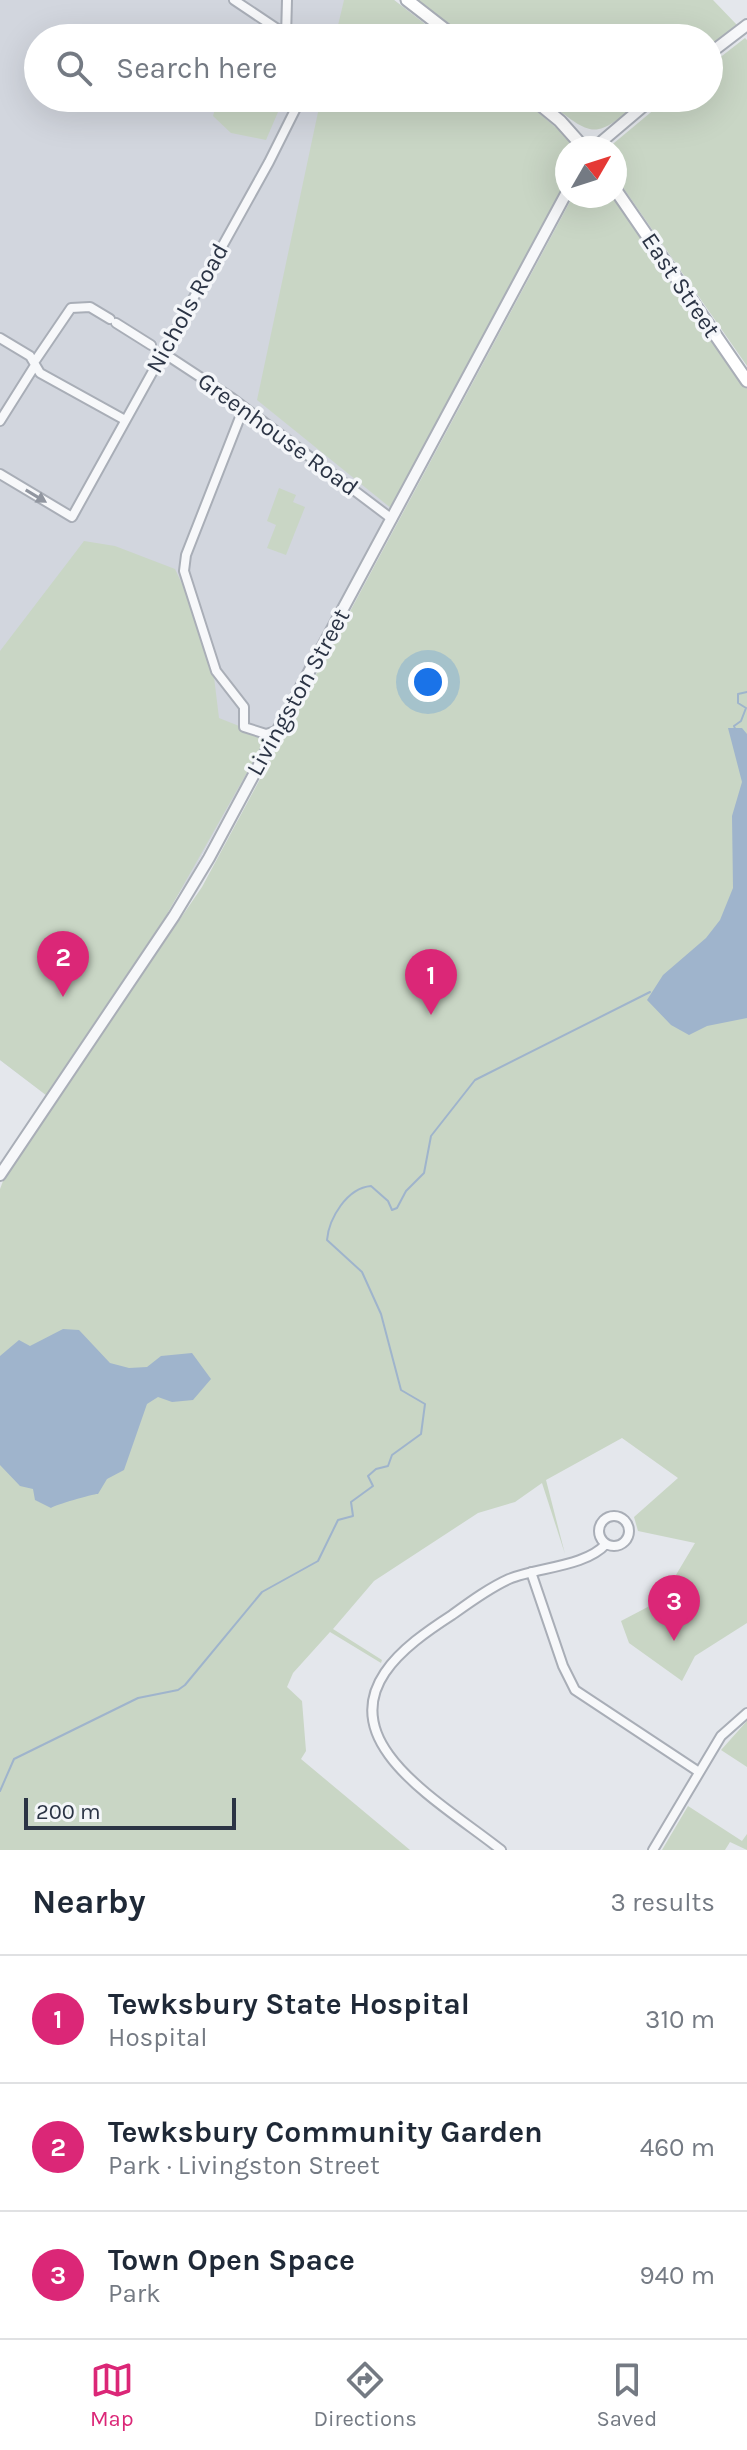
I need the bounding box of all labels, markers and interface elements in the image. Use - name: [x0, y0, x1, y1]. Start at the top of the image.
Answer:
- search box: [24, 24, 723, 112]
- icon: search: [52, 46, 96, 90]
- text: Search here: [116, 50, 277, 86]
- north arrow: [555, 136, 627, 208]
- street label: East Street: [636, 227, 726, 343]
- street label: Nichols Road: [140, 238, 234, 378]
- street label: Greenhouse Road: [192, 366, 364, 502]
- one-way arrow: [25, 488, 47, 502]
- street label: Livingston Street: [241, 604, 355, 780]
- your location: [408, 662, 448, 702]
- pin: 2: [37, 931, 89, 997]
- pin: 1: [405, 949, 457, 1015]
- pin: 3: [648, 1575, 700, 1641]
- scale bar: [24, 1794, 236, 1830]
- text: 200 m: [36, 1799, 101, 1825]
- text: Nearby: [32, 1882, 146, 1922]
- text: 3 results: [611, 1887, 715, 1918]
- text: Tewksbury State Hospital: [108, 1986, 470, 2022]
- text: 1: [53, 2004, 63, 2035]
- text: 310 m: [645, 2004, 715, 2035]
- text: Hospital: [108, 2022, 208, 2053]
- text: Tewksbury Community Garden: [108, 2114, 543, 2150]
- text: 2: [50, 2132, 66, 2163]
- text: 460 m: [640, 2132, 715, 2163]
- text: Park · Livingston Street: [108, 2150, 380, 2181]
- text: Town Open Space: [108, 2242, 355, 2278]
- text: 3: [50, 2260, 66, 2291]
- text: 940 m: [639, 2260, 715, 2291]
- text: Park: [108, 2278, 161, 2309]
- tab: Map: [90, 2358, 134, 2432]
- tab: Directions: [313, 2358, 417, 2432]
- tab: Saved: [596, 2358, 657, 2432]

